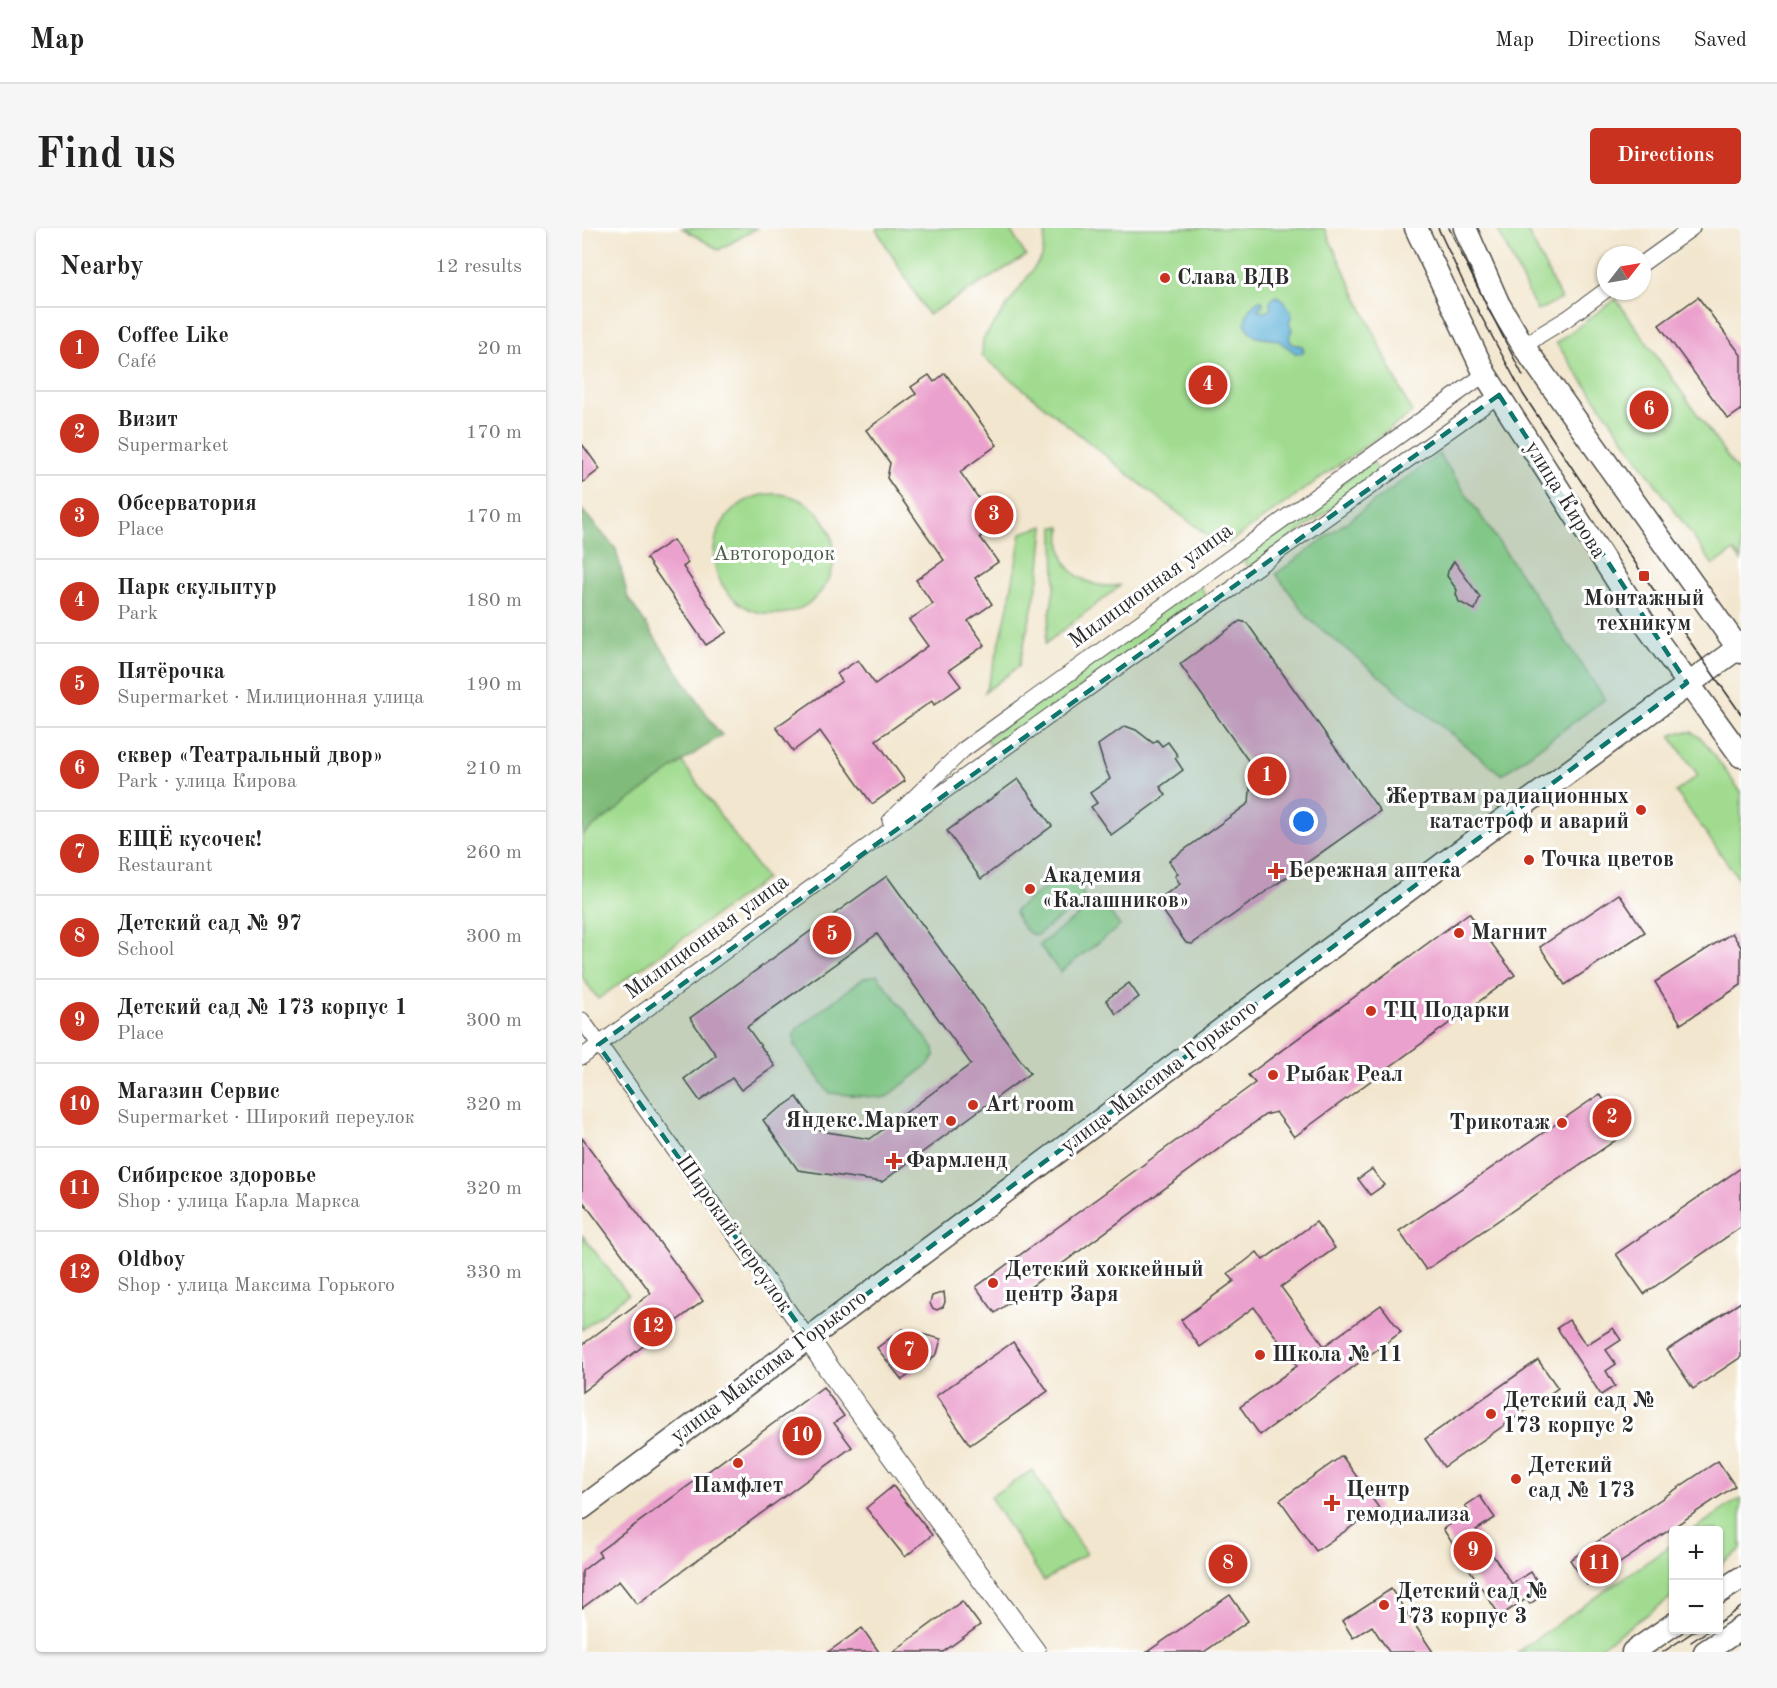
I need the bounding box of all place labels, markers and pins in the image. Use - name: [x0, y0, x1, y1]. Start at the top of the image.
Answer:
- place label: Слава ВДВ: [1177, 267, 1289, 289]
- marker: Слава ВДВ: [1158, 271, 1172, 285]
- pin: 4: [1188, 362, 1228, 408]
- pin: 6: [1630, 388, 1668, 432]
- pin: 3: [974, 492, 1014, 538]
- marker: Монтажный техникум: [1637, 569, 1651, 583]
- place label: Монтажный техникум: [1584, 588, 1704, 635]
- pin: 1: [1248, 754, 1286, 798]
- place label: Жертвам радиационных катастроф и аварий: [1386, 786, 1629, 834]
- marker: Жертвам радиационных катастроф и аварий: [1634, 803, 1648, 817]
- place label: Точка цветов: [1541, 849, 1674, 871]
- marker: Точка цветов: [1522, 853, 1536, 867]
- place label: Бережная аптека: [1288, 860, 1461, 882]
- marker: Бережная аптека: [1269, 864, 1283, 878]
- place label: Академия «Калашников»: [1042, 865, 1189, 912]
- marker: Академия «Калашников»: [1023, 882, 1037, 896]
- pin: 5: [812, 912, 852, 958]
- place label: Магнит: [1471, 922, 1547, 944]
- marker: Магнит: [1452, 926, 1466, 940]
- place label: ТЦ Подарки: [1383, 1000, 1510, 1022]
- marker: ТЦ Подарки: [1364, 1004, 1378, 1018]
- place label: Рыбак Реал: [1285, 1064, 1403, 1086]
- marker: Рыбак Реал: [1266, 1068, 1280, 1082]
- place label: Art room: [985, 1094, 1075, 1116]
- pin: 2: [1592, 1096, 1632, 1140]
- marker: Art room: [966, 1098, 980, 1112]
- place label: Яндекс.Маркет: [785, 1110, 939, 1132]
- place label: Трикотаж: [1449, 1112, 1550, 1134]
- marker: Яндекс.Маркет: [944, 1114, 958, 1128]
- marker: Трикотаж: [1555, 1116, 1569, 1130]
- place label: Фармленд: [906, 1150, 1008, 1172]
- marker: Фармленд: [887, 1154, 901, 1168]
- place label: Детский хоккейный центр Заря: [1005, 1259, 1204, 1306]
- marker: Детский хоккейный центр Заря: [986, 1276, 1000, 1290]
- pin: 12: [634, 1304, 672, 1350]
- pin: 7: [890, 1328, 928, 1374]
- place label: Школа № 11: [1272, 1344, 1403, 1366]
- marker: Школа № 11: [1253, 1348, 1267, 1362]
- place label: Детский сад № 173 корпус 2: [1503, 1390, 1656, 1437]
- marker: Детский сад № 173 корпус 2: [1484, 1407, 1498, 1421]
- pin: 10: [782, 1414, 822, 1458]
- place label: Детский сад № 173: [1528, 1455, 1635, 1502]
- marker: Памфлет: [731, 1456, 745, 1470]
- marker: Детский сад № 173: [1509, 1472, 1523, 1486]
- place label: Памфлет: [693, 1475, 783, 1498]
- place label: Центр гемодиализа: [1346, 1479, 1470, 1526]
- marker: Центр гемодиализа: [1323, 1494, 1341, 1512]
- pin: 9: [1454, 1528, 1492, 1574]
- pin: 8: [1208, 1542, 1248, 1586]
- pin: 11: [1580, 1542, 1618, 1586]
- place label: Детский сад № 173 корпус 3: [1396, 1581, 1549, 1628]
- marker: Детский сад № 173 корпус 3: [1377, 1598, 1391, 1612]

